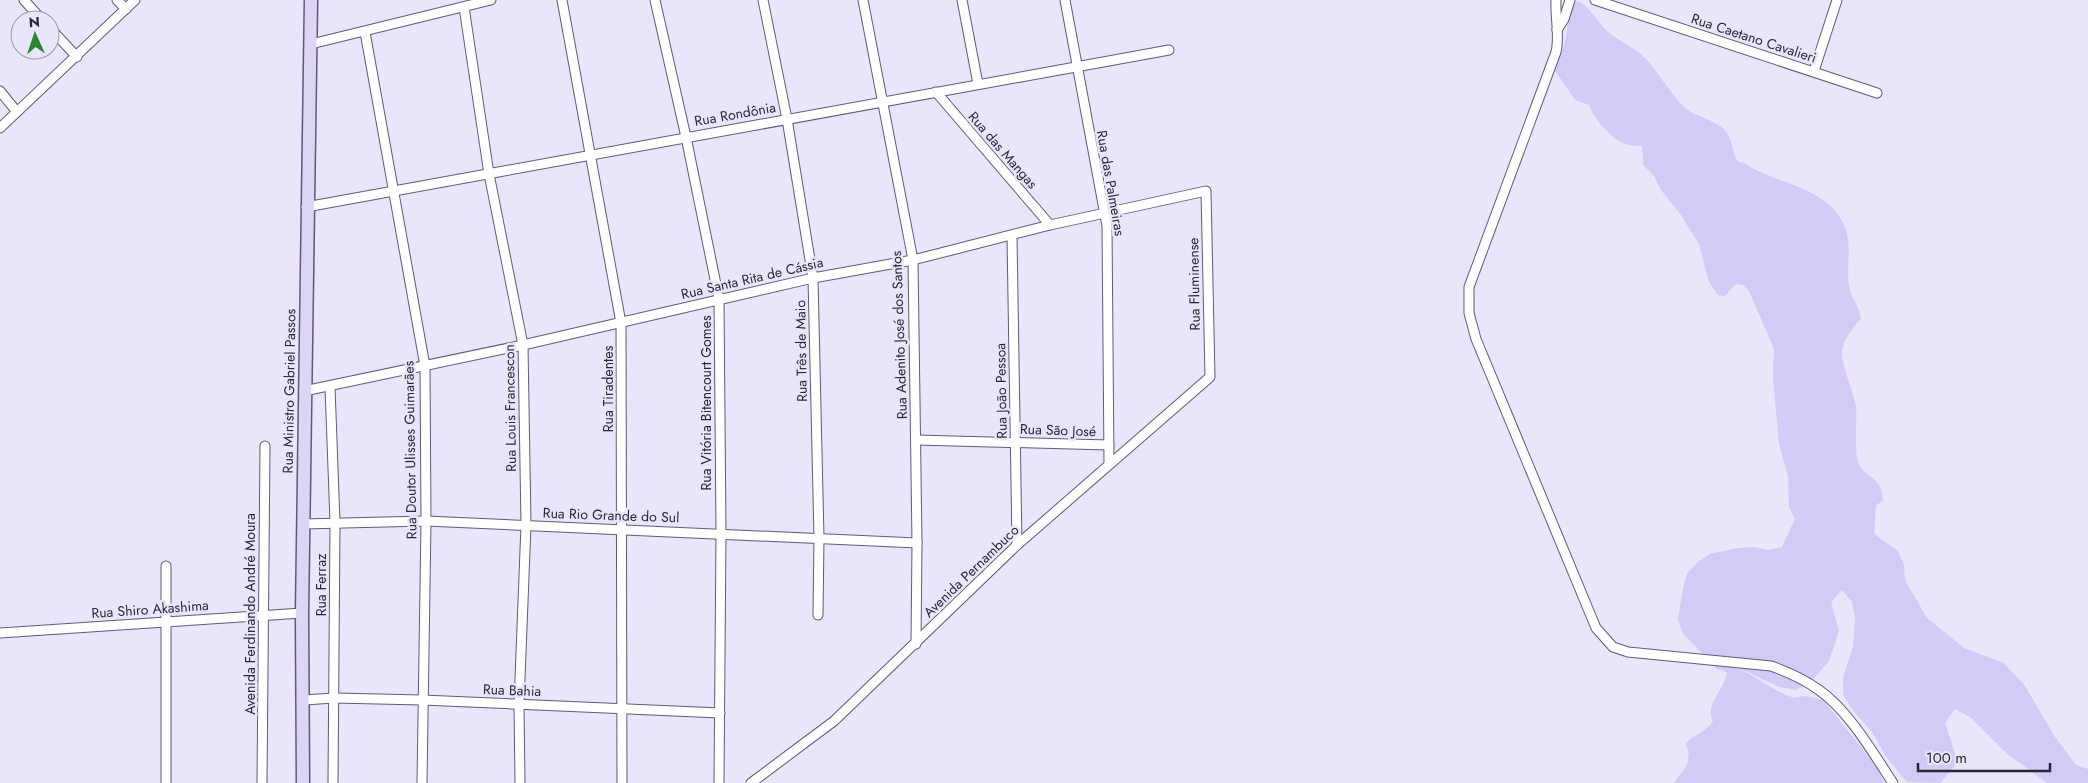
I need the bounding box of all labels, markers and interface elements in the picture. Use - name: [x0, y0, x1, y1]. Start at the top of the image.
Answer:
- street label: Rua Caetano Cavalieri: [1689, 8, 1819, 68]
- north arrow: [10, 10, 60, 60]
- text: N: [28, 12, 40, 32]
- street label: Rua Rondônia: [693, 97, 777, 131]
- street label: Rua das Mangas: [964, 107, 1042, 193]
- street label: Rua das Palmeiras: [1092, 129, 1130, 238]
- street label: Rua Fluminense: [1183, 237, 1205, 331]
- street label: Rua Adenito José dos Santos: [886, 250, 912, 420]
- street label: Rua Santa Rita de Cássia: [679, 252, 825, 304]
- street label: Rua Três de Maio: [790, 300, 812, 402]
- street label: Rua Ministro Gabriel Passos: [278, 308, 300, 474]
- street label: Rua Vitória Bitencourt Gomes: [696, 315, 716, 491]
- street label: Rua João Pessoa: [990, 343, 1012, 439]
- street label: Rua Louis Francescon: [499, 344, 521, 472]
- street label: Rua Tiradentes: [598, 345, 618, 432]
- street label: Rua Doutor Ulisses Guimarães: [398, 360, 422, 539]
- street label: Rua São José: [1020, 419, 1096, 441]
- street label: Rua Rio Grande do Sul: [542, 503, 680, 527]
- street label: Avenida Ferdinando André Moura: [240, 513, 260, 715]
- street label: Avenida Pernambuco: [919, 520, 1023, 622]
- street label: Rua Ferraz: [311, 553, 331, 616]
- street label: Rua Shiro Akashima: [91, 595, 209, 623]
- street label: Rua Bahia: [482, 679, 542, 701]
- scale bar: [1918, 740, 2050, 772]
- text: 100 m: [1926, 747, 1967, 769]

